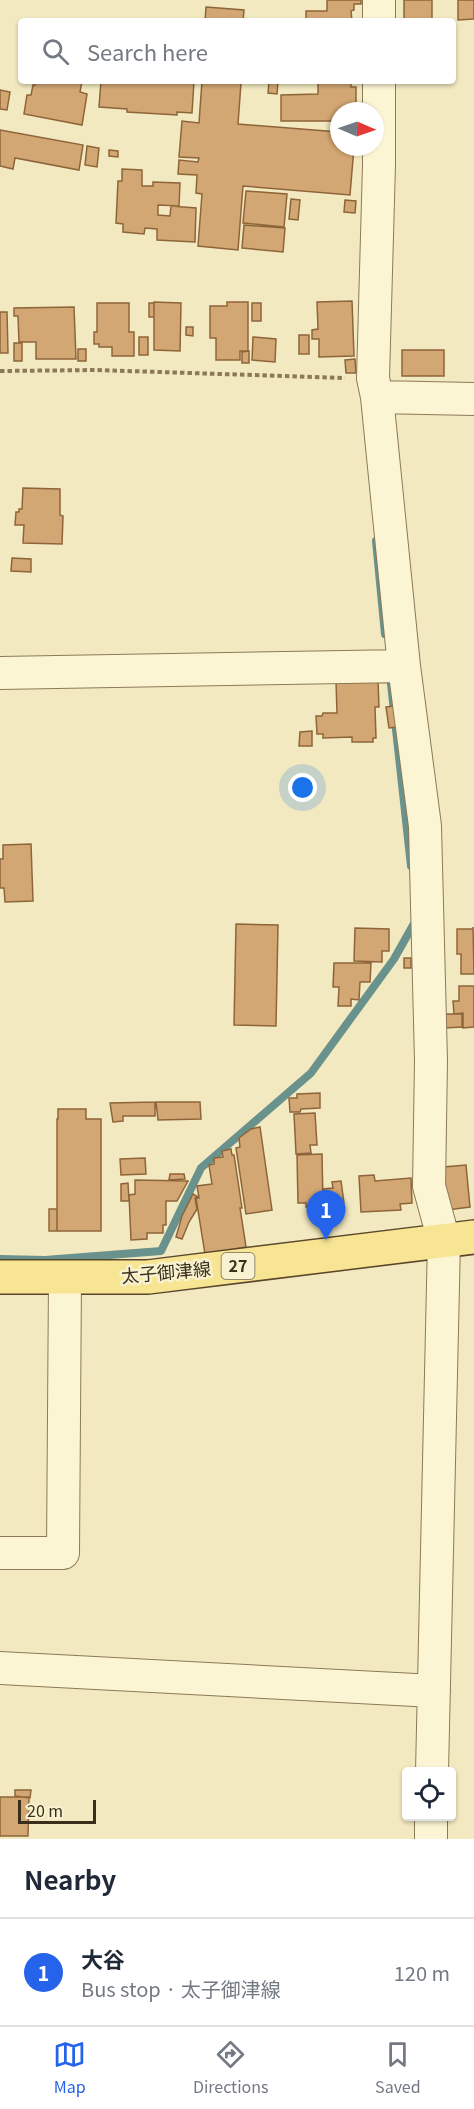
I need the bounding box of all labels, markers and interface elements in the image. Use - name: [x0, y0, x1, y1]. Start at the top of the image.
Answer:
- search box: [18, 18, 456, 84]
- icon: search: [39, 35, 72, 68]
- text: Search here: [87, 35, 208, 67]
- north arrow: [330, 102, 384, 156]
- your location: [288, 773, 317, 802]
- pin: 1: [306, 1190, 346, 1240]
- road number: 27: [222, 1253, 254, 1279]
- street label: 太子御津線: [120, 1254, 212, 1288]
- map controls: [402, 1767, 456, 1821]
- button: locate: [402, 1767, 456, 1821]
- scale bar: [18, 1797, 96, 1824]
- text: 20 m: [27, 1798, 63, 1822]
- text: Nearby: [24, 1860, 116, 1897]
- text: 大谷: [81, 1942, 125, 1974]
- text: 1: [38, 1958, 49, 1987]
- text: 120 m: [394, 1958, 450, 1987]
- text: Bus stop · 太子御津線: [81, 1974, 281, 2003]
- tab: Map: [53, 2038, 86, 2098]
- tab: Directions: [193, 2038, 268, 2098]
- tab: Saved: [375, 2038, 421, 2098]

